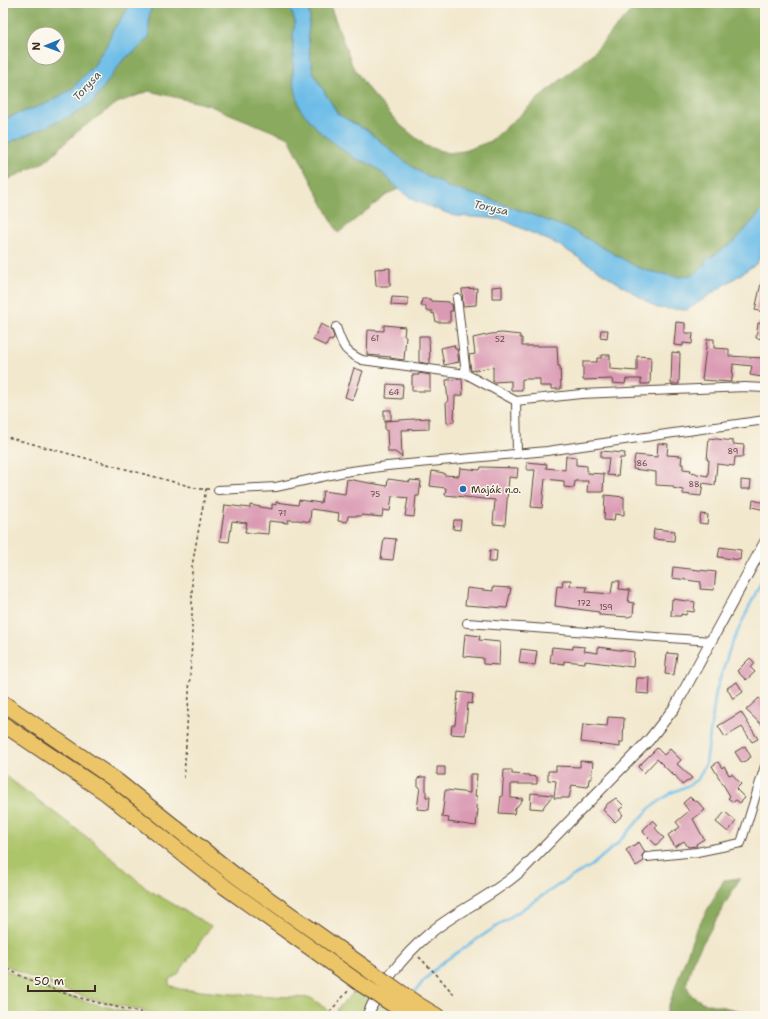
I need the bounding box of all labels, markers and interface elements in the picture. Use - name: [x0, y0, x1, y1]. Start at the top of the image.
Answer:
- north arrow: [26, 26, 66, 66]
- text: N: [29, 41, 44, 51]
- water label: Torysa: [70, 68, 105, 104]
- water label: Torysa: [472, 197, 510, 219]
- house number: 61: [371, 333, 379, 344]
- house number: 52: [495, 334, 505, 345]
- house number: 64: [389, 387, 400, 398]
- house number: 89: [728, 446, 738, 457]
- house number: 86: [637, 458, 648, 469]
- house number: 88: [688, 479, 700, 490]
- place label: Maják n.o.: [471, 483, 521, 496]
- marker: Maják n.o.: [458, 484, 468, 494]
- house number: 75: [370, 489, 380, 500]
- house number: 71: [278, 508, 286, 519]
- house number: 172: [577, 598, 591, 609]
- house number: 159: [599, 602, 613, 613]
- scale bar: [28, 967, 95, 993]
- text: 50 m: [34, 973, 64, 989]

